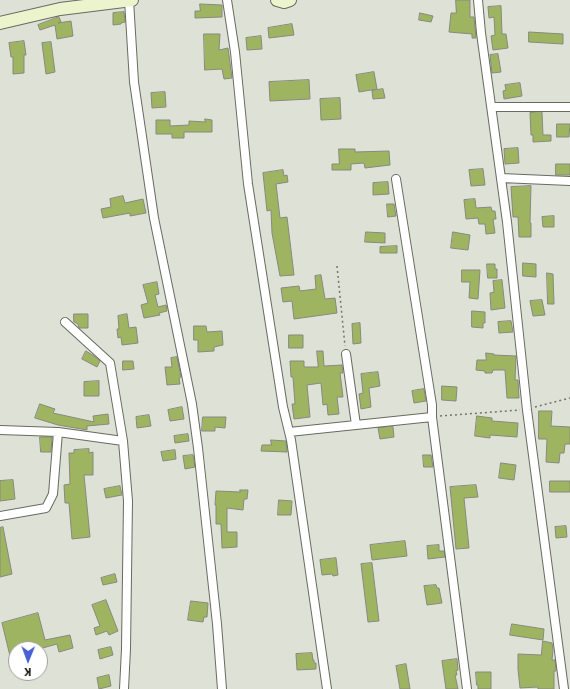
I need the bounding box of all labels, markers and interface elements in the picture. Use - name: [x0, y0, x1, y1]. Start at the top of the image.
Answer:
- north arrow: [8, 641, 48, 681]
- text: K: [24, 665, 32, 680]

